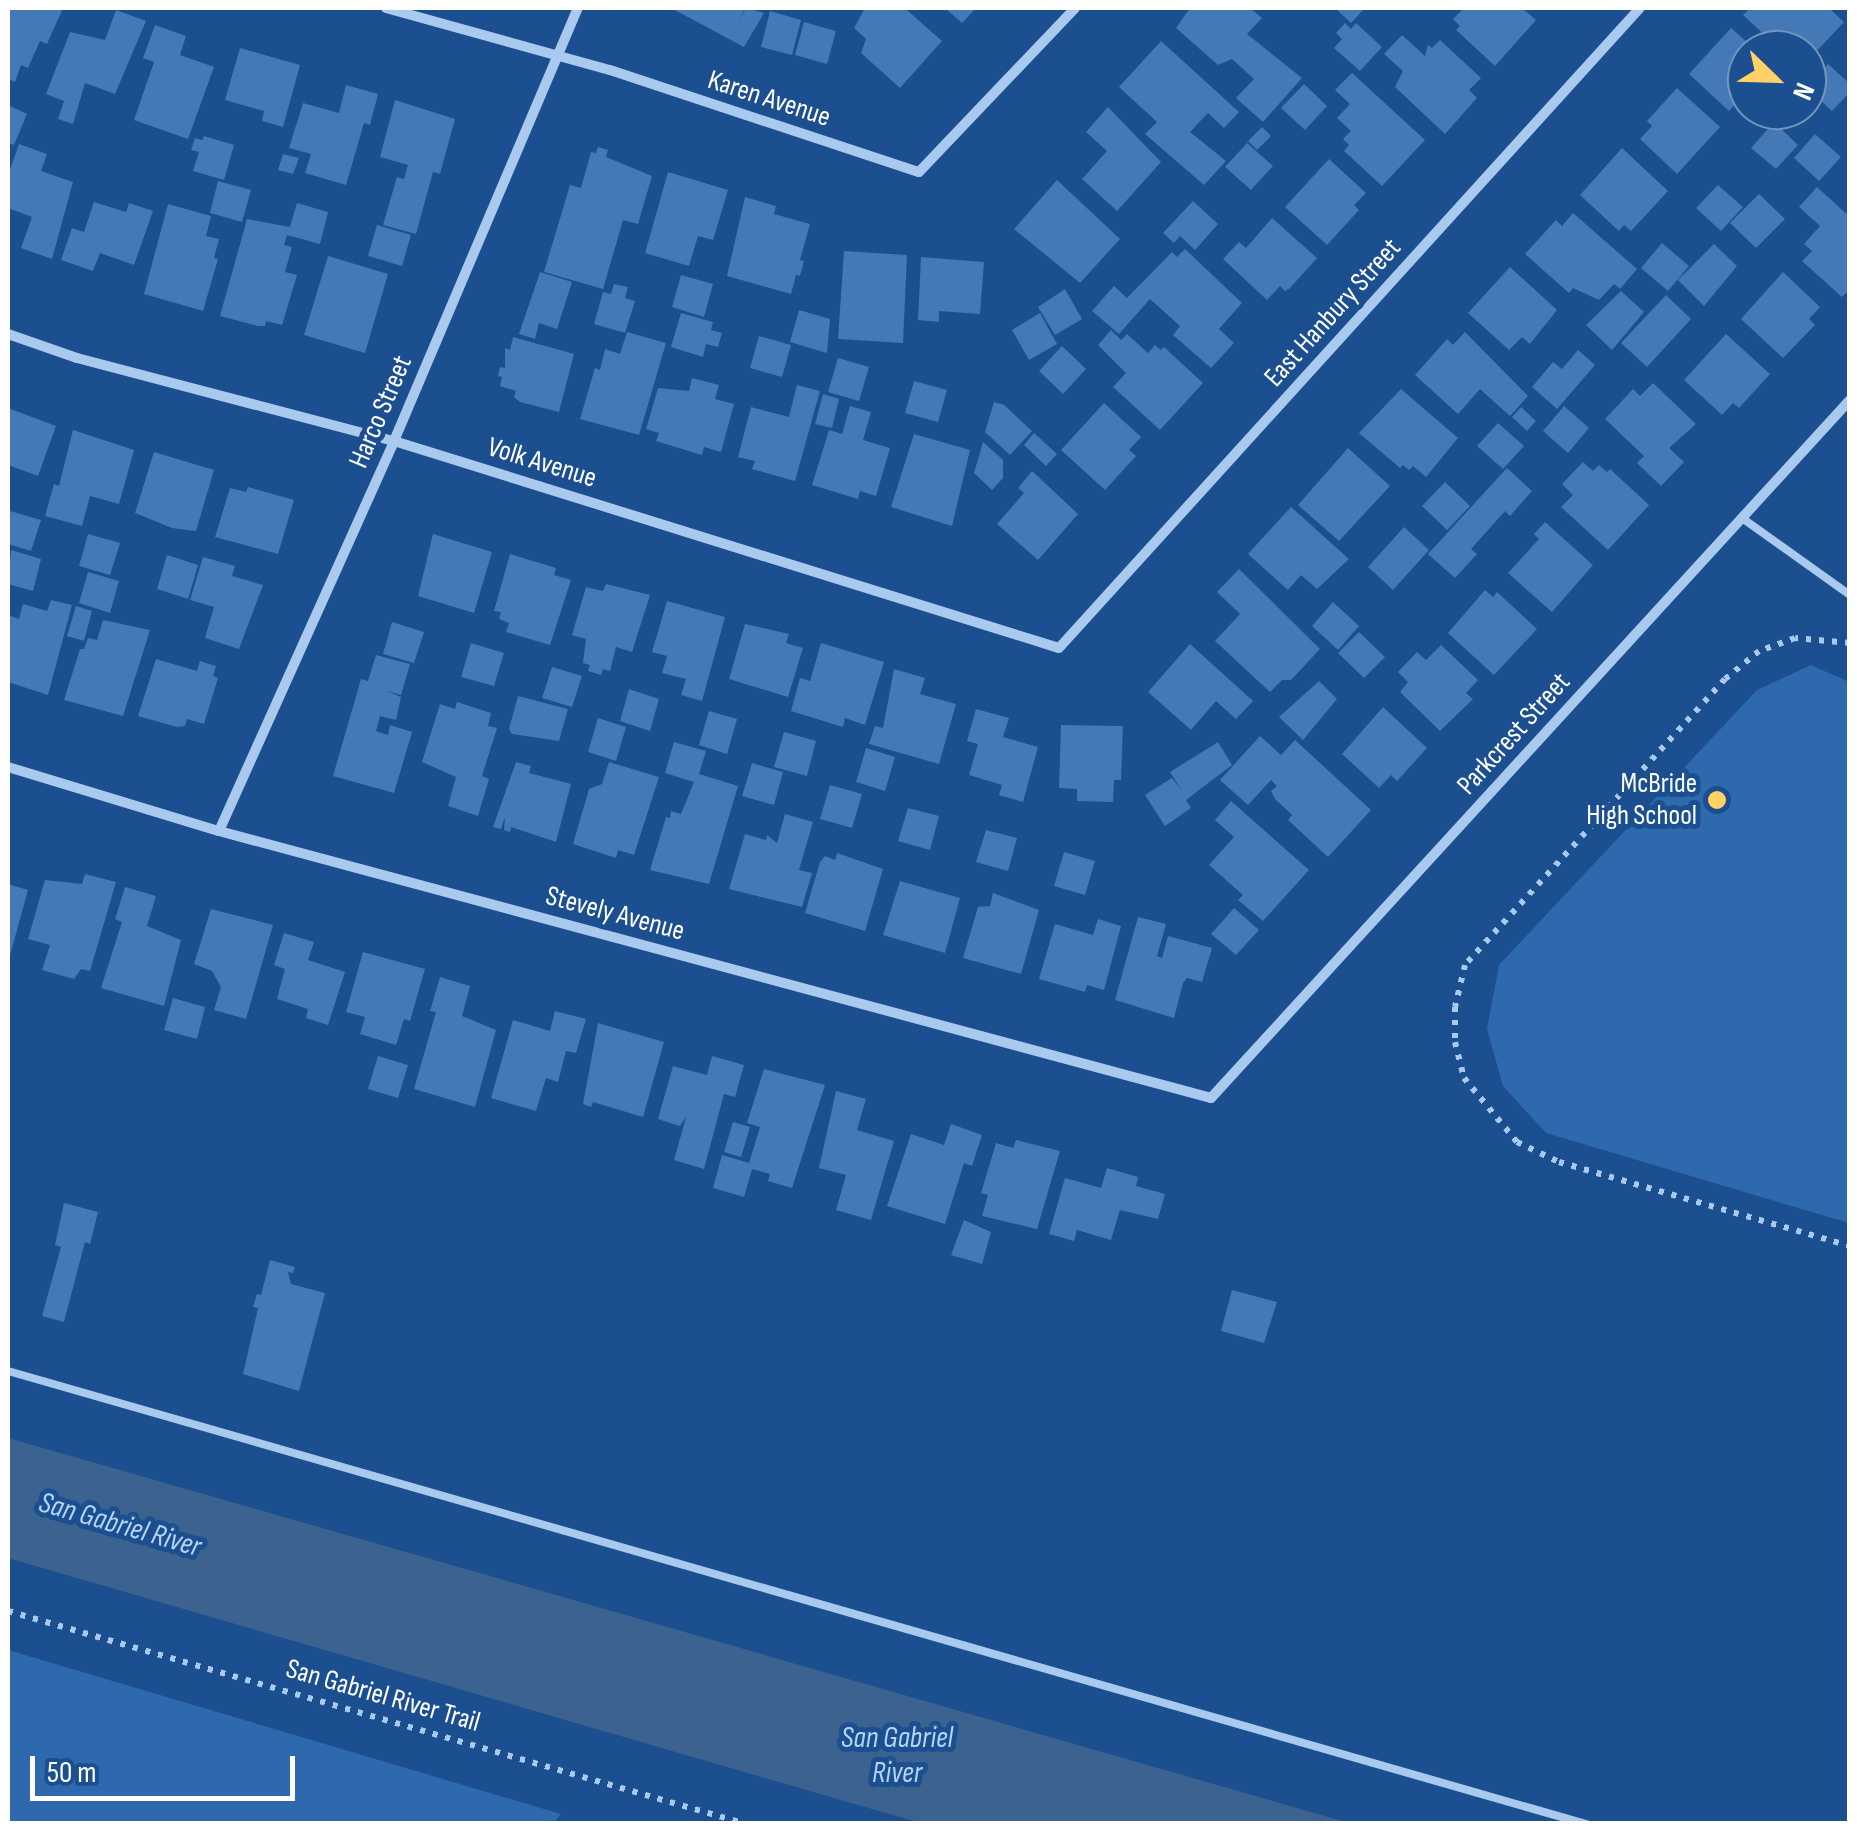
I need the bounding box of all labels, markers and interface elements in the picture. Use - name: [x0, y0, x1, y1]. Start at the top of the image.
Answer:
- north arrow: [1727, 30, 1827, 130]
- street label: Karen Avenue: [703, 63, 835, 135]
- text: N: [1785, 78, 1821, 104]
- street label: East Hanbury Street: [1258, 232, 1408, 394]
- street label: Harco Street: [342, 351, 420, 473]
- street label: Volk Avenue: [483, 431, 601, 495]
- street label: Parkcrest Street: [1450, 666, 1578, 802]
- place label: McBride High School: [1586, 767, 1697, 833]
- marker: McBride High School: [1706, 789, 1728, 811]
- street label: Stevely Avenue: [542, 879, 688, 949]
- water label: San Gabriel River: [35, 1485, 205, 1565]
- street label: San Gabriel River Trail: [282, 1652, 484, 1740]
- water label: San Gabriel River: [841, 1720, 953, 1790]
- scale bar: [35, 1736, 300, 1798]
- text: 50 m: [47, 1755, 96, 1791]

